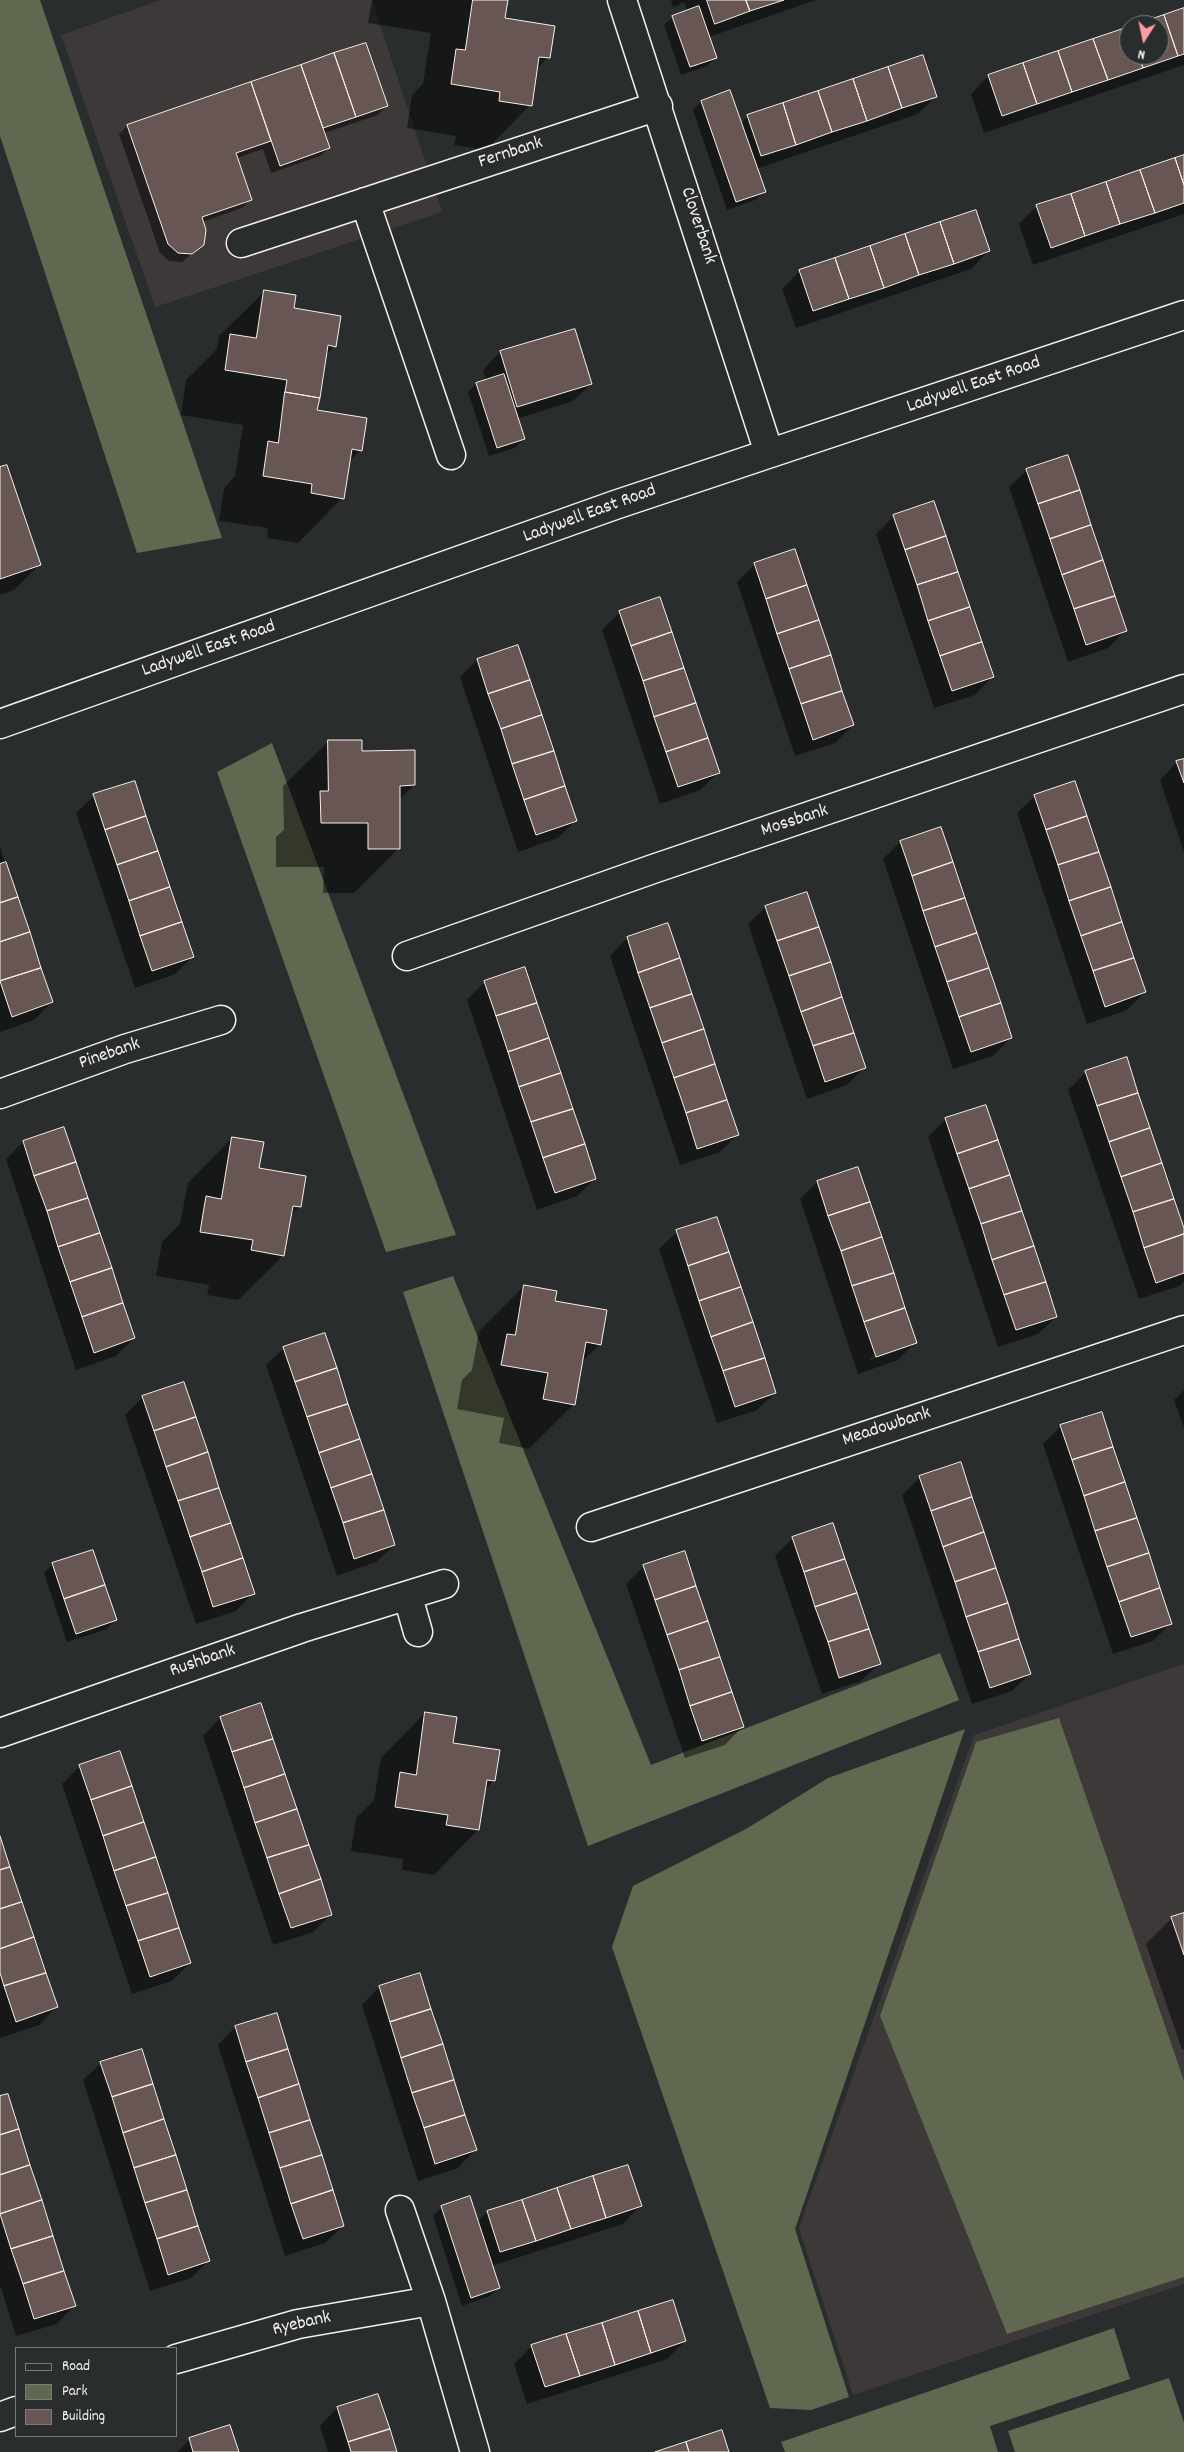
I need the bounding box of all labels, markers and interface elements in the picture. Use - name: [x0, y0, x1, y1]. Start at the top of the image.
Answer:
- north arrow: [1119, 15, 1169, 65]
- text: N: [1136, 43, 1147, 64]
- street label: Fernbank: [476, 133, 546, 175]
- street label: Cloverbank: [674, 185, 720, 267]
- street label: Ladywell East Road: [904, 352, 1044, 420]
- street label: Ladywell East Road: [520, 480, 660, 550]
- street label: Ladywell East Road: [139, 616, 279, 684]
- street label: Mossbank: [759, 800, 831, 844]
- street label: Pinebank: [77, 1034, 143, 1076]
- street label: Meadowbank: [840, 1403, 934, 1453]
- street label: Rushbank: [167, 1640, 239, 1684]
- street label: Ryebank: [271, 2307, 333, 2343]
- legend: [15, 2347, 178, 2437]
- text: Road: [62, 2356, 90, 2378]
- text: Park: [62, 2381, 88, 2403]
- text: Building: [62, 2406, 105, 2428]

